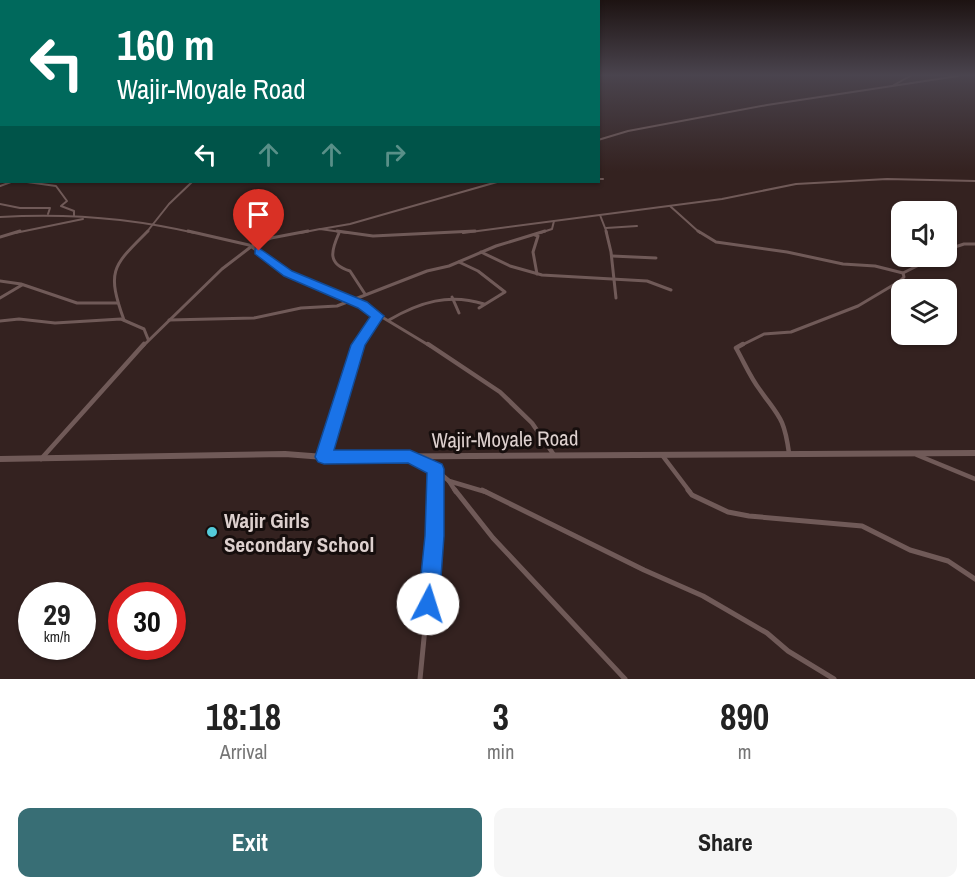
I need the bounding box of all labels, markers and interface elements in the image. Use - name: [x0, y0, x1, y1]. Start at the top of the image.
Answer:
- text: 160 m: [117, 17, 215, 73]
- icon: left: [18, 24, 96, 102]
- text: Wajir-Moyale Road: [117, 71, 306, 107]
- icon: left: [189, 138, 222, 171]
- icon: ahead: [252, 138, 285, 171]
- icon: ahead: [315, 138, 348, 171]
- icon: right: [378, 138, 411, 171]
- pin: [233, 189, 284, 251]
- icon: arrive: [242, 198, 275, 231]
- map controls: [891, 201, 957, 345]
- button: sound: [891, 201, 957, 267]
- button: layers: [891, 279, 957, 345]
- street label: Wajir-Moyale Road: [431, 423, 579, 455]
- place label: Wajir Girls Secondary School: [224, 506, 374, 559]
- marker: Wajir Girls Secondary School: [205, 525, 219, 539]
- position arrow: [396, 572, 460, 636]
- speed limit sign: 30: [108, 582, 186, 660]
- text: 29: [43, 594, 71, 634]
- text: km/h: [44, 626, 70, 647]
- text: 18:18: [206, 693, 281, 741]
- text: 3: [492, 693, 509, 741]
- text: 890: [720, 693, 769, 741]
- text: Arrival: [220, 738, 267, 765]
- text: min: [487, 738, 514, 765]
- text: m: [738, 738, 751, 765]
- button: Exit: [18, 808, 482, 877]
- button: Share: [494, 808, 957, 877]

